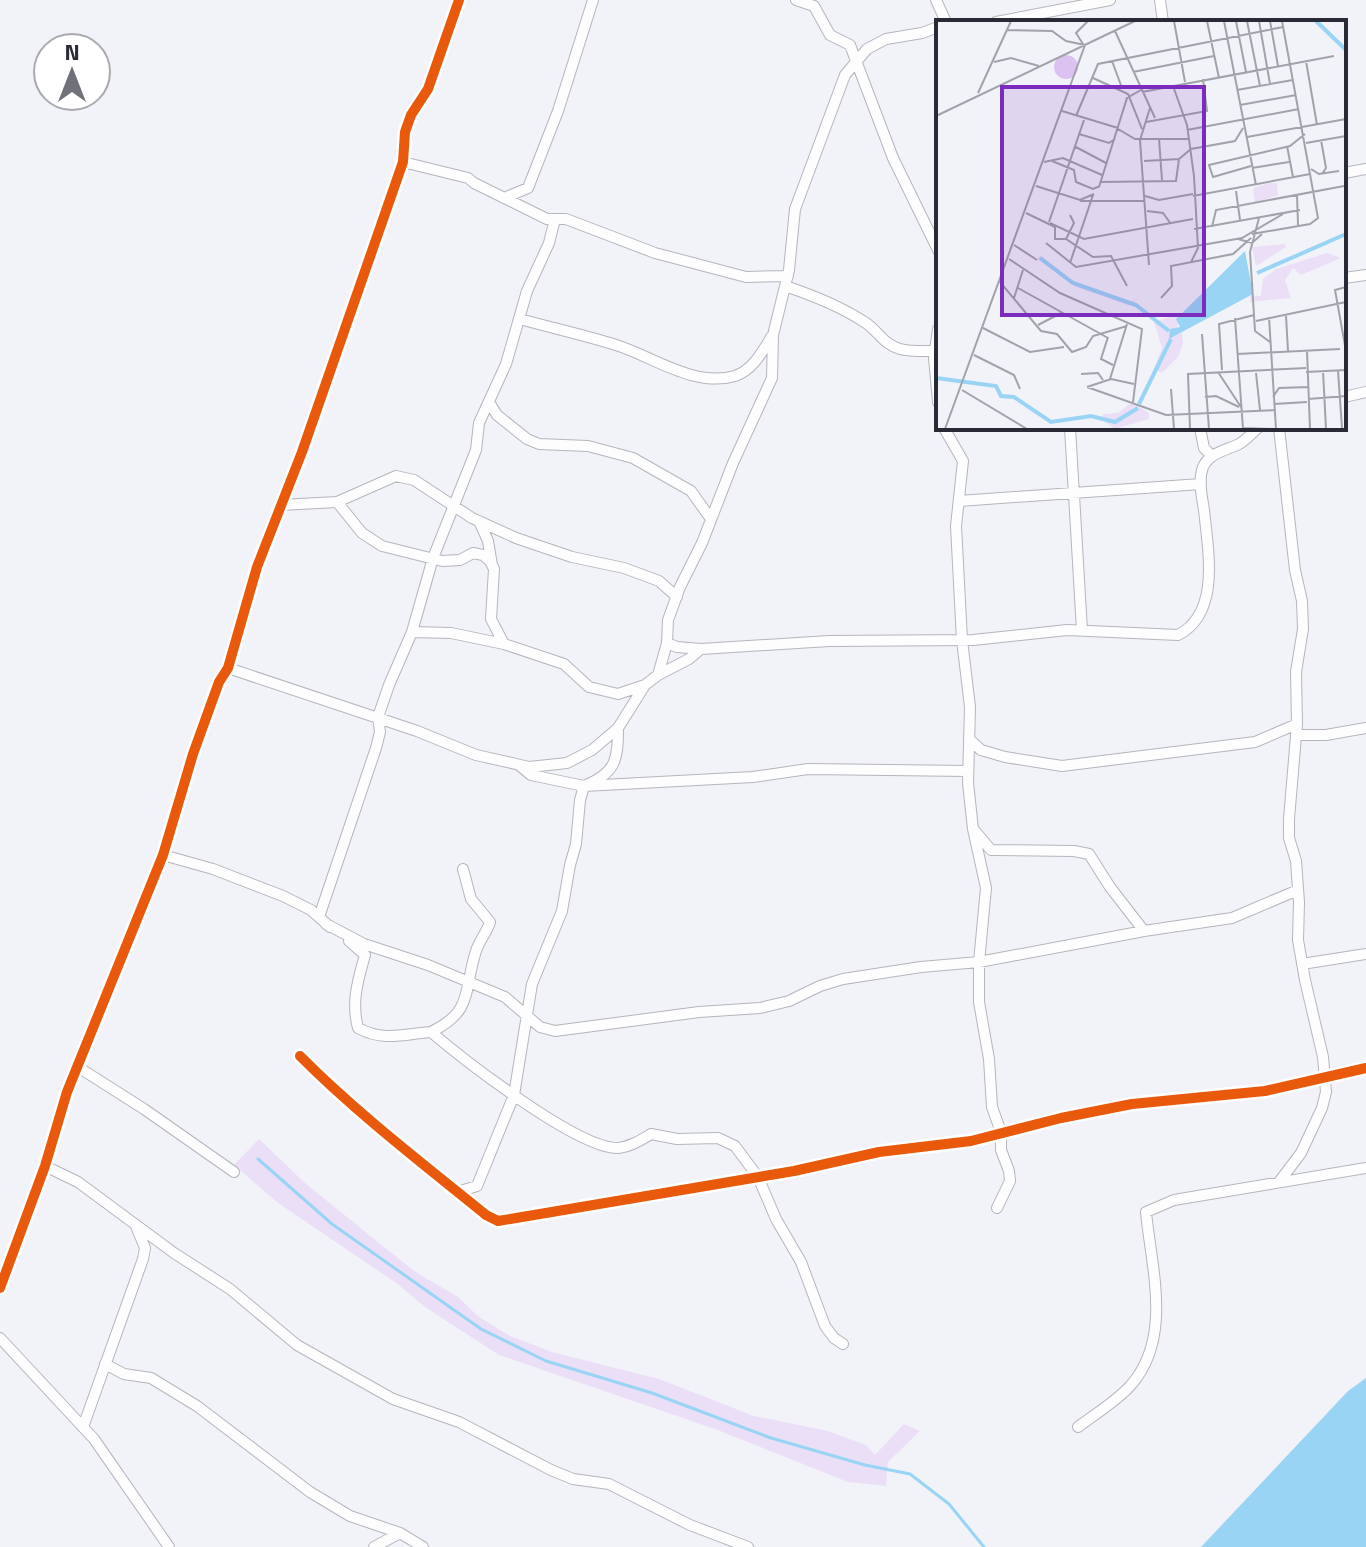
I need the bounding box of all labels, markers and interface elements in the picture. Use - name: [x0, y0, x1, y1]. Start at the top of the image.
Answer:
- inset map: [936, 20, 1346, 430]
- north arrow: [32, 32, 112, 112]
- text: N: [64, 35, 80, 69]

